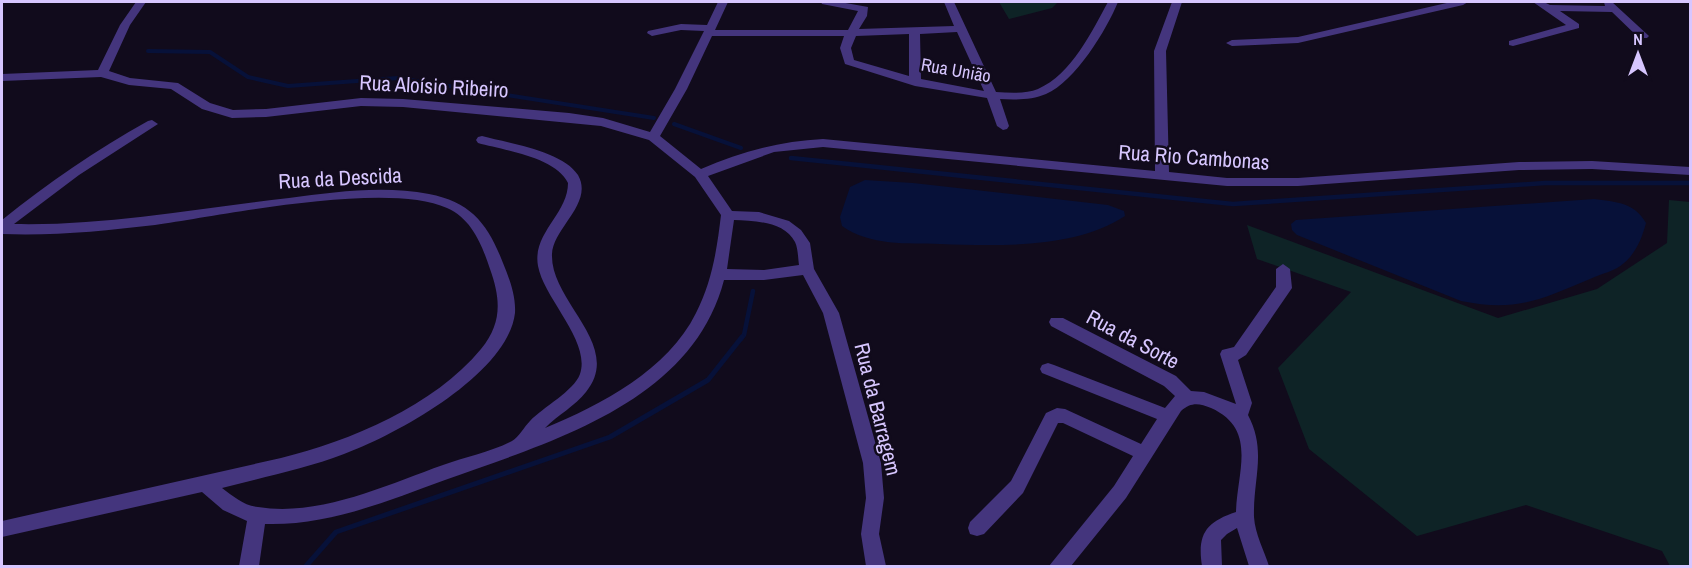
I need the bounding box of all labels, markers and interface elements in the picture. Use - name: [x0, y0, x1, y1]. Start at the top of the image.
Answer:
- north arrow: [1608, 24, 1668, 84]
- text: N: [1633, 28, 1643, 50]
- street label: Rua União: [919, 52, 993, 88]
- street label: Rua Aloísio Ribeiro: [359, 68, 509, 104]
- street label: Rua Rio Cambonas: [1118, 137, 1270, 177]
- street label: Rua da Descida: [278, 160, 403, 196]
- street label: Rua da Sorte: [1081, 302, 1185, 376]
- street label: Rua da Barragem: [847, 340, 909, 478]

